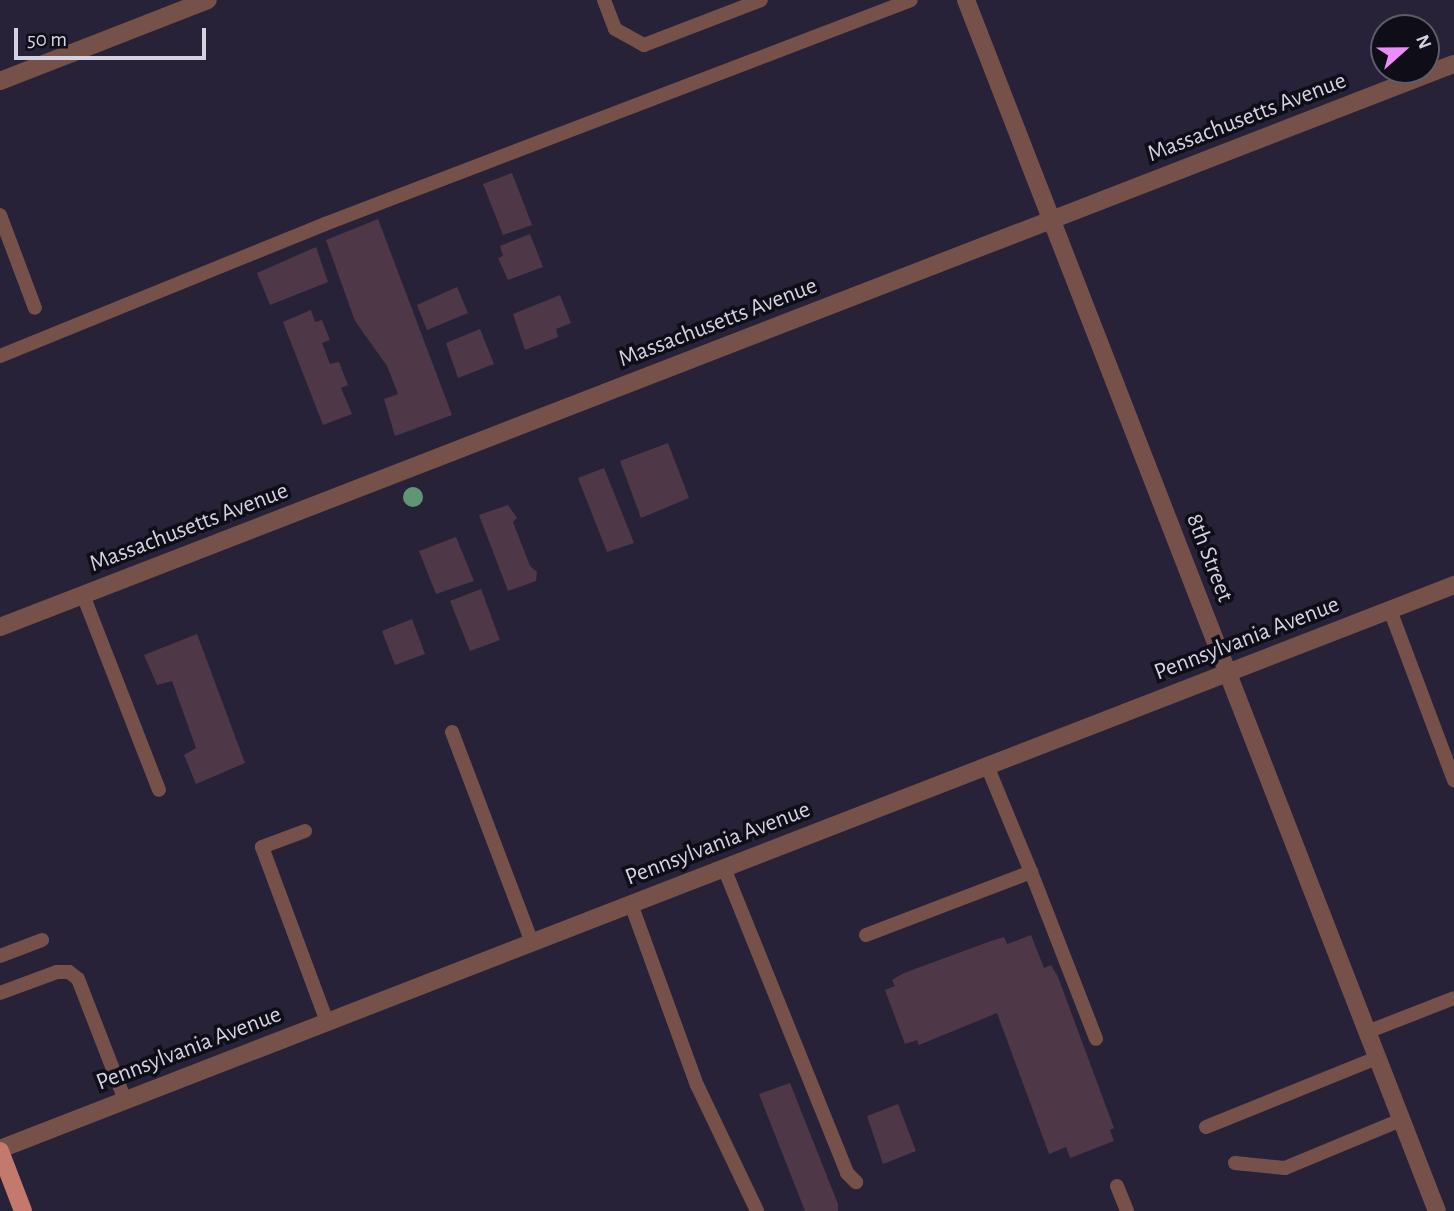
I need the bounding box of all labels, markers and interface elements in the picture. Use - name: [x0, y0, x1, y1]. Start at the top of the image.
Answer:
- scale bar: [18, 14, 210, 58]
- north arrow: [1370, 14, 1440, 84]
- text: 50 m: [27, 29, 67, 50]
- text: N: [1412, 32, 1434, 52]
- street label: Massachusetts Avenue: [1144, 67, 1350, 169]
- street label: Massachusetts Avenue: [615, 272, 821, 374]
- street label: Massachusetts Avenue: [86, 477, 292, 579]
- street label: 8th Street: [1179, 510, 1239, 606]
- street label: Pennsylvania Avenue: [1150, 590, 1344, 688]
- street label: Pennsylvania Avenue: [621, 795, 815, 893]
- street label: Pennsylvania Avenue: [92, 1000, 286, 1098]

